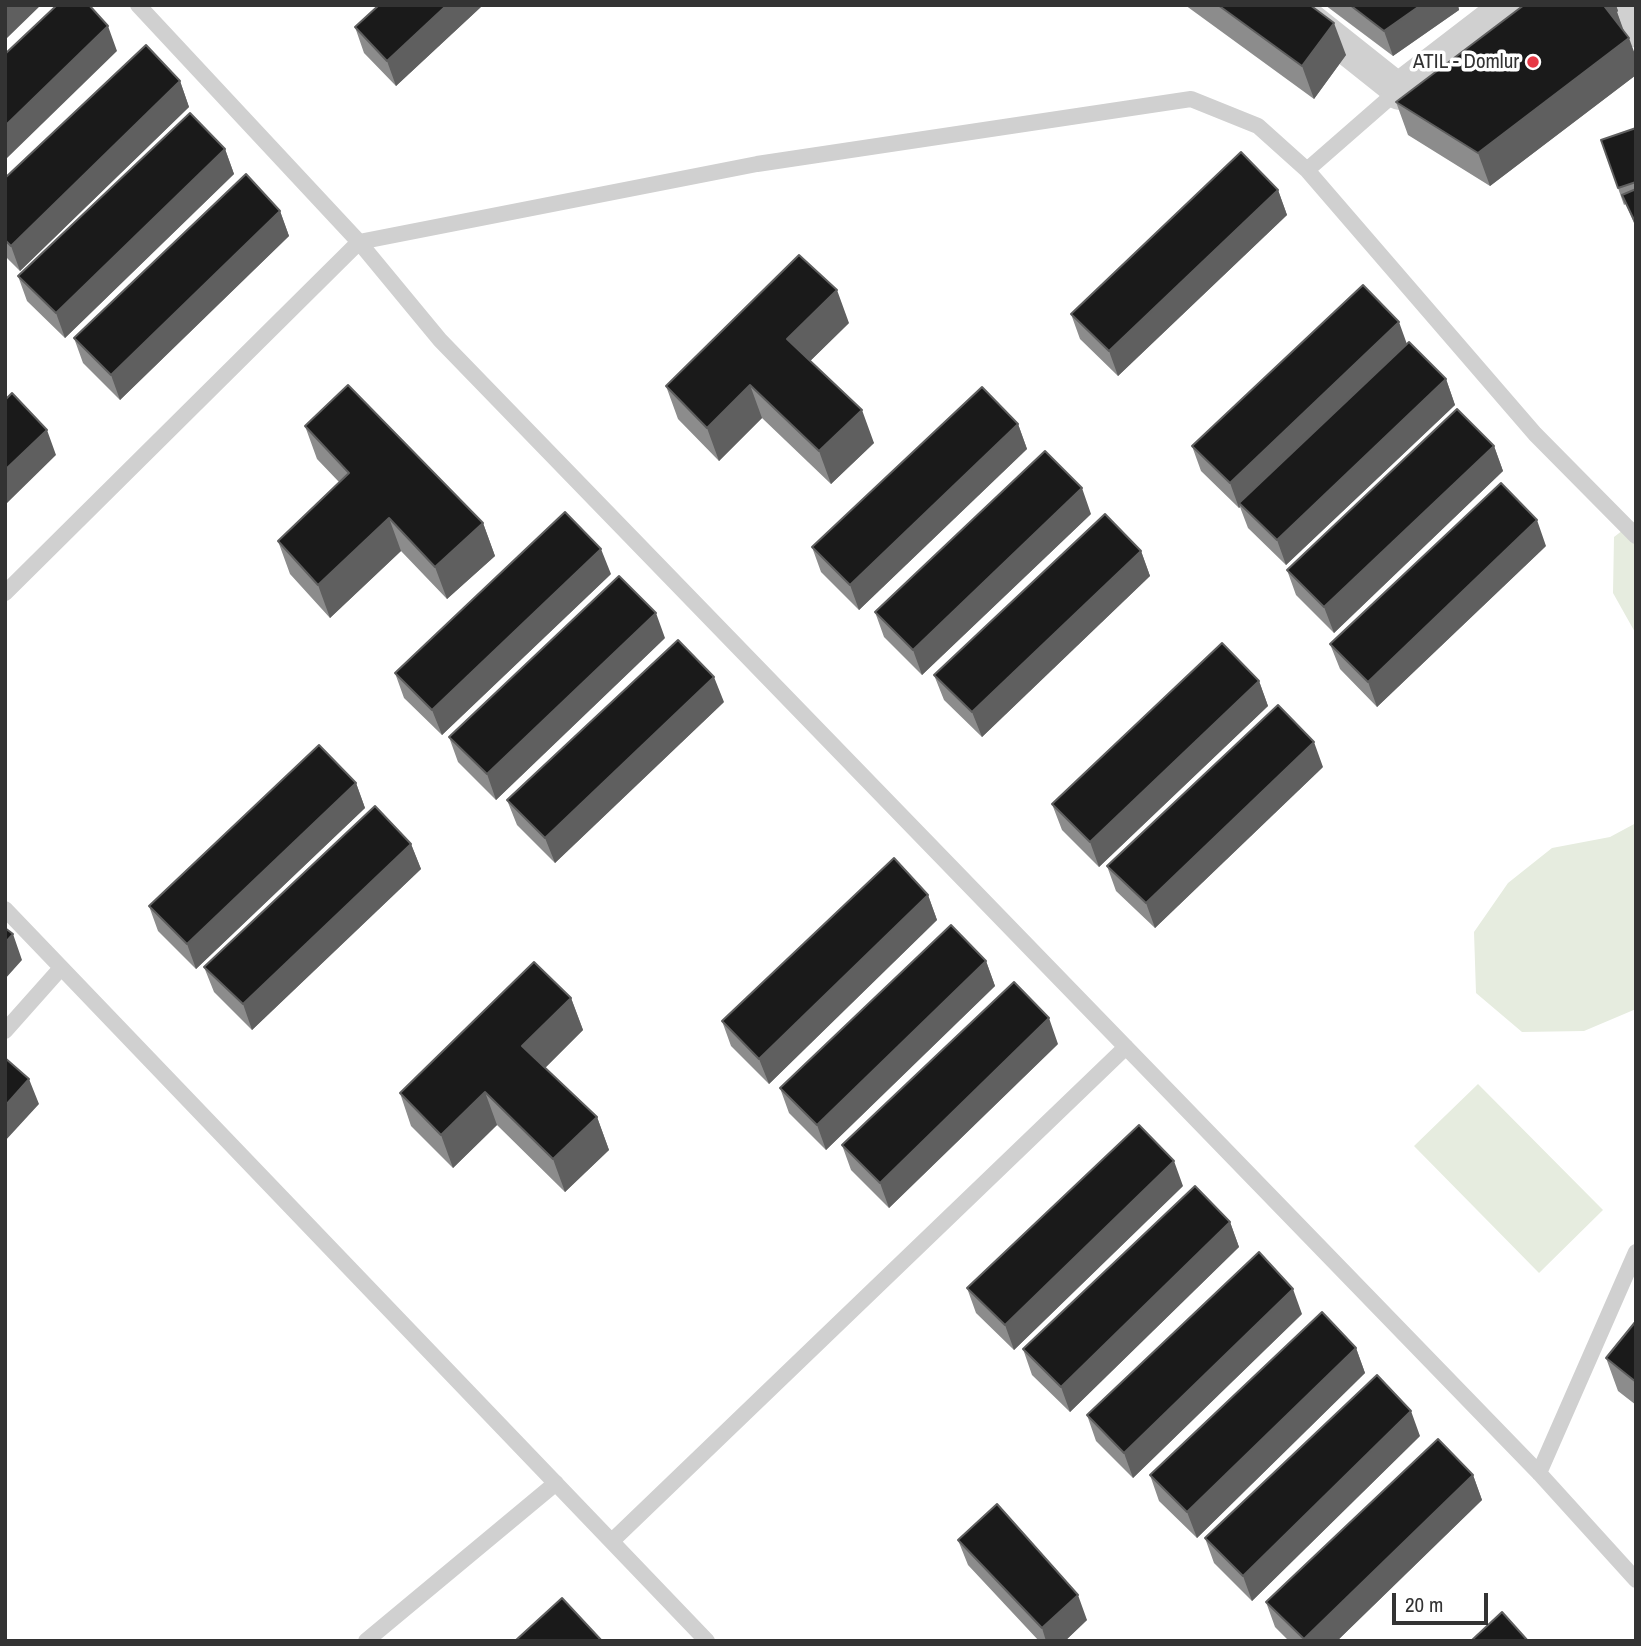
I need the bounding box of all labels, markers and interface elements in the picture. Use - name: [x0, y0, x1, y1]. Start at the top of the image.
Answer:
- place label: ATIL - Domlur: [1413, 49, 1519, 75]
- marker: ATIL - Domlur: [1525, 54, 1541, 70]
- scale bar: [1396, 1580, 1492, 1624]
- text: 20 m: [1405, 1590, 1443, 1619]

